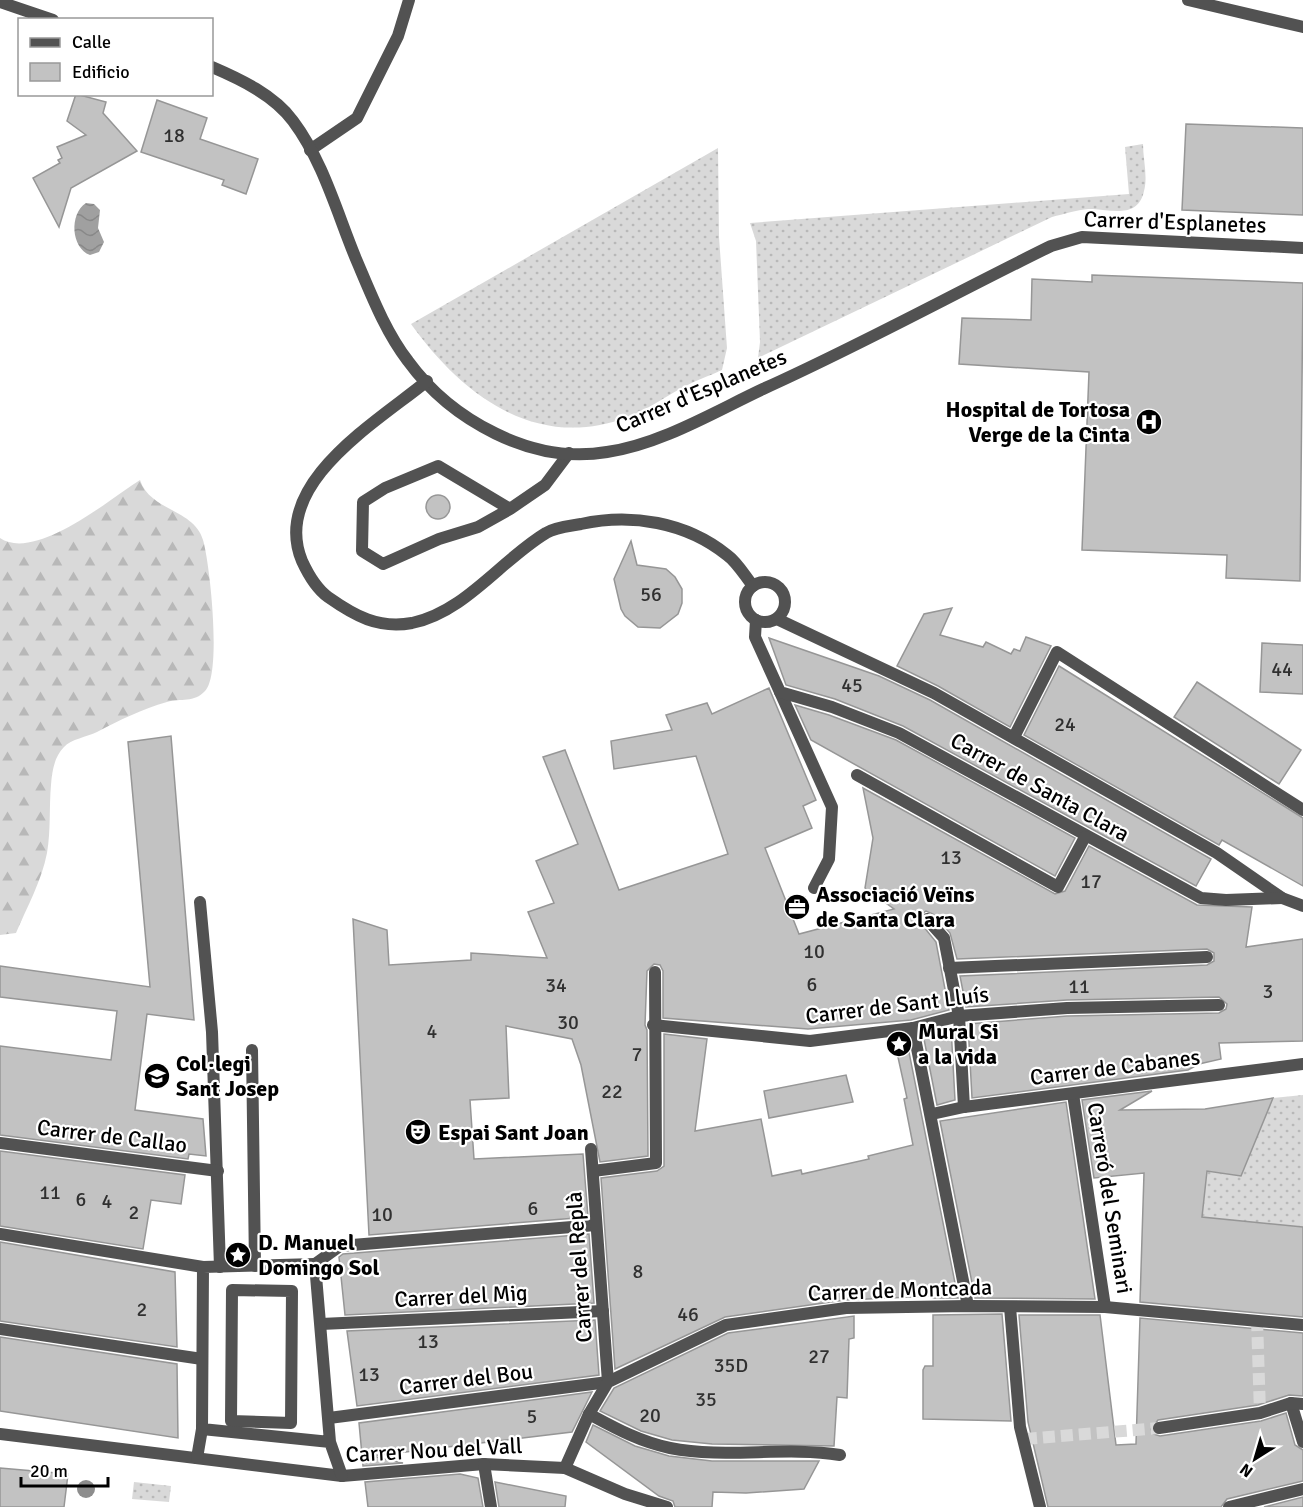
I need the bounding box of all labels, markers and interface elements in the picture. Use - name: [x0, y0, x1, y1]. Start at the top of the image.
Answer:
- legend: [18, 18, 213, 96]
- text: Calle: [72, 31, 111, 53]
- text: Edificio: [72, 61, 130, 83]
- house number: 18: [163, 123, 185, 148]
- street label: Carrer d'Esplanetes: [1083, 205, 1267, 239]
- street label: Carrer d'Esplanetes: [612, 343, 790, 439]
- place label: Hospital de Tortosa Verge de la Cinta: [946, 396, 1130, 448]
- hospital icon: Hospital de Tortosa Verge de la Cinta: [1134, 407, 1164, 437]
- house number: 56: [640, 582, 662, 607]
- house number: 44: [1271, 657, 1293, 682]
- house number: 45: [841, 673, 863, 698]
- house number: 24: [1054, 712, 1076, 737]
- street label: Carrer de Santa Clara: [946, 727, 1134, 847]
- house number: 13: [940, 845, 962, 870]
- house number: 17: [1080, 869, 1102, 894]
- place label: Associació Veïns de Santa Clara: [816, 881, 975, 933]
- office icon: Associació Veïns de Santa Clara: [782, 892, 812, 922]
- house number: 10: [803, 939, 825, 964]
- house number: 6: [807, 972, 817, 997]
- house number: 34: [545, 973, 567, 998]
- house number: 11: [1068, 974, 1090, 999]
- house number: 3: [1263, 979, 1273, 1004]
- street label: Carrer de Sant Lluís: [804, 980, 990, 1030]
- house number: 30: [557, 1010, 579, 1035]
- place label: Mural Si a la vida: [918, 1018, 999, 1070]
- house number: 4: [427, 1019, 438, 1044]
- place icon: Mural Si a la vida: [884, 1029, 914, 1059]
- house number: 7: [632, 1042, 642, 1067]
- street label: Carrer de Cabanes: [1028, 1043, 1202, 1091]
- place label: Col·legi Sant Josep: [176, 1050, 279, 1102]
- school or university icon: Col·legi Sant Josep: [142, 1061, 172, 1091]
- house number: 22: [601, 1079, 623, 1104]
- street label: Carreró del Seminari: [1082, 1100, 1138, 1296]
- street label: Carrer de Callao: [35, 1113, 189, 1159]
- theatre icon: Espai Sant Joan: [403, 1117, 433, 1147]
- place label: Espai Sant Joan: [438, 1119, 589, 1146]
- house number: 11: [39, 1180, 61, 1205]
- house number: 6: [76, 1187, 86, 1212]
- house number: 4: [102, 1189, 113, 1214]
- street label: Carrer del Replà: [560, 1191, 598, 1343]
- house number: 6: [528, 1196, 538, 1221]
- house number: 2: [129, 1200, 139, 1225]
- house number: 10: [371, 1202, 393, 1227]
- place label: D. Manuel Domingo Sol: [258, 1229, 379, 1281]
- place icon: D. Manuel Domingo Sol: [223, 1240, 253, 1270]
- house number: 8: [633, 1259, 643, 1284]
- street label: Carrer de Montcada: [807, 1273, 993, 1307]
- street label: Carrer del Mig: [394, 1279, 528, 1313]
- house number: 2: [137, 1297, 147, 1322]
- house number: 46: [677, 1302, 699, 1327]
- house number: 13: [417, 1329, 439, 1354]
- house number: 27: [808, 1344, 830, 1369]
- house number: 35D: [714, 1353, 748, 1378]
- street label: Carrer del Bou: [397, 1357, 535, 1401]
- house number: 13: [358, 1362, 380, 1387]
- house number: 35: [695, 1387, 717, 1412]
- house number: 20: [639, 1403, 661, 1428]
- house number: 5: [527, 1404, 537, 1429]
- north arrow: [1225, 1429, 1285, 1489]
- street label: Carrer Nou del Vall: [345, 1432, 523, 1468]
- scale bar: [21, 1450, 108, 1488]
- text: N: [1236, 1459, 1257, 1482]
- text: 20 m: [30, 1460, 68, 1482]

